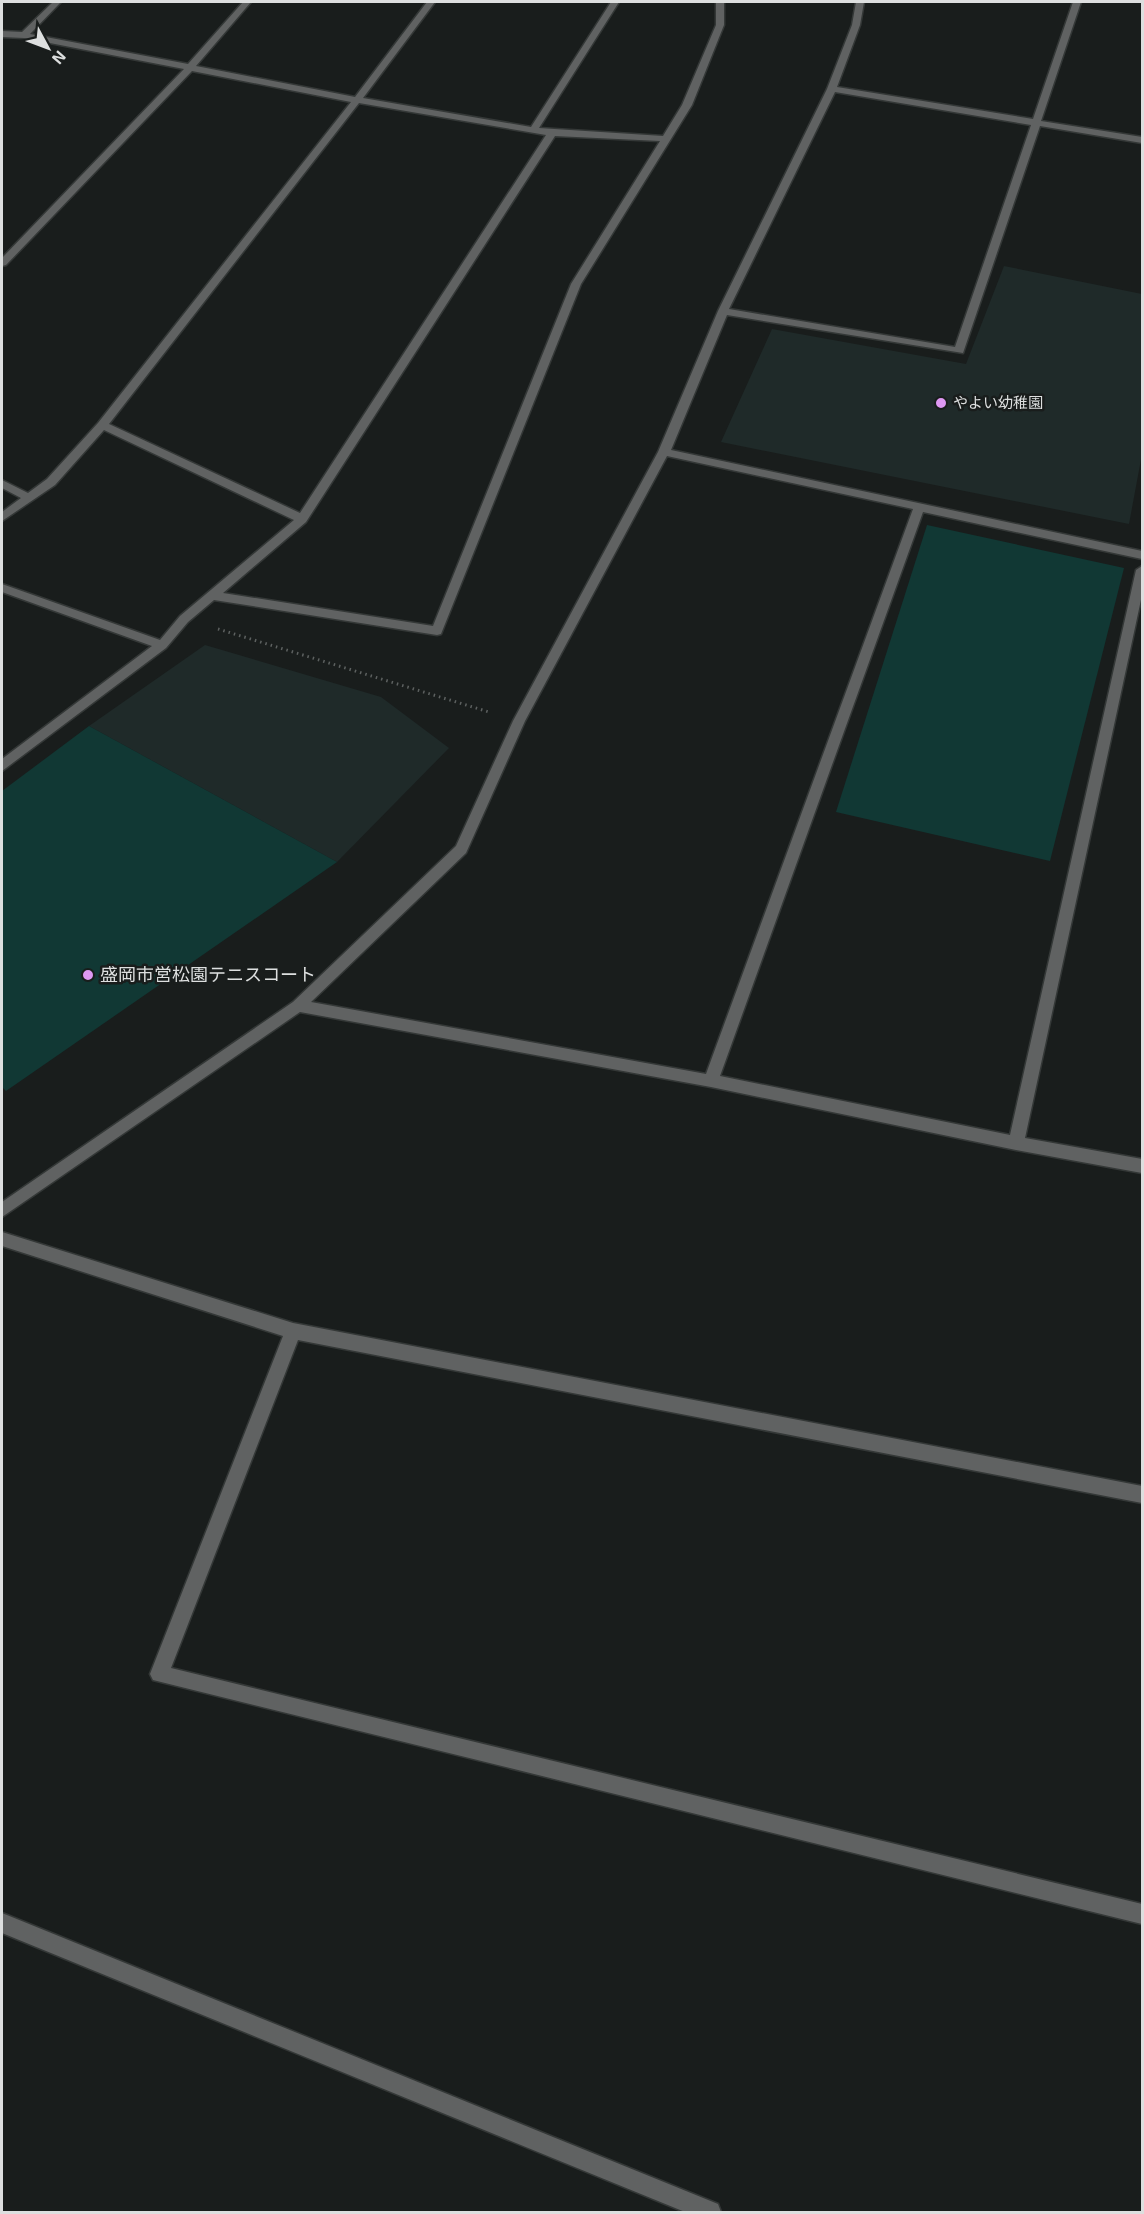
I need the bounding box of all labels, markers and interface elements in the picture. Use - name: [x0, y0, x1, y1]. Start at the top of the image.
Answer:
- north arrow: [18, 18, 78, 78]
- text: N: [49, 48, 71, 69]
- place label: やよい幼稚園: [953, 393, 1043, 411]
- marker: やよい幼稚園: [934, 396, 948, 410]
- place label: 盛岡市営松園テニスコート: [100, 963, 316, 985]
- marker: 盛岡市営松園テニスコート: [81, 968, 95, 982]

